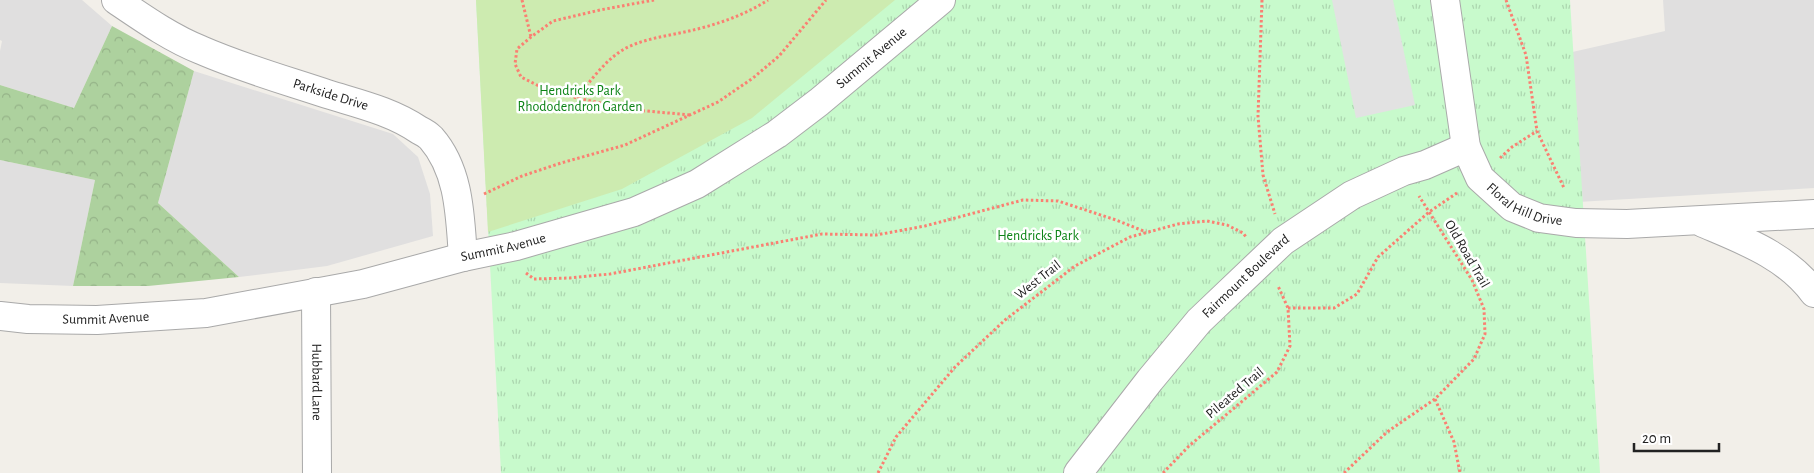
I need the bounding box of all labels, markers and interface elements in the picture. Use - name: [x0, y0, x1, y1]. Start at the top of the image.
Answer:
- street label: Summit Avenue: [834, 25, 909, 91]
- street label: Parkside Drive: [291, 76, 370, 113]
- park label: Hendricks Park Rhododendron Garden: [518, 84, 642, 114]
- street label: Floral Hill Drive: [1484, 180, 1563, 228]
- street label: Old Road Trail: [1442, 218, 1492, 290]
- park label: Hendricks Park: [997, 229, 1079, 243]
- street label: Summit Avenue: [460, 231, 547, 264]
- street label: Fairmount Boulevard: [1200, 232, 1292, 321]
- street label: West Trail: [1012, 258, 1064, 302]
- street label: Summit Avenue: [62, 310, 150, 327]
- street label: Hubbard Lane: [309, 343, 324, 421]
- street label: Pileated Trail: [1203, 365, 1267, 421]
- scale bar: [1634, 420, 1719, 452]
- text: 20 m: [1642, 431, 1671, 446]

